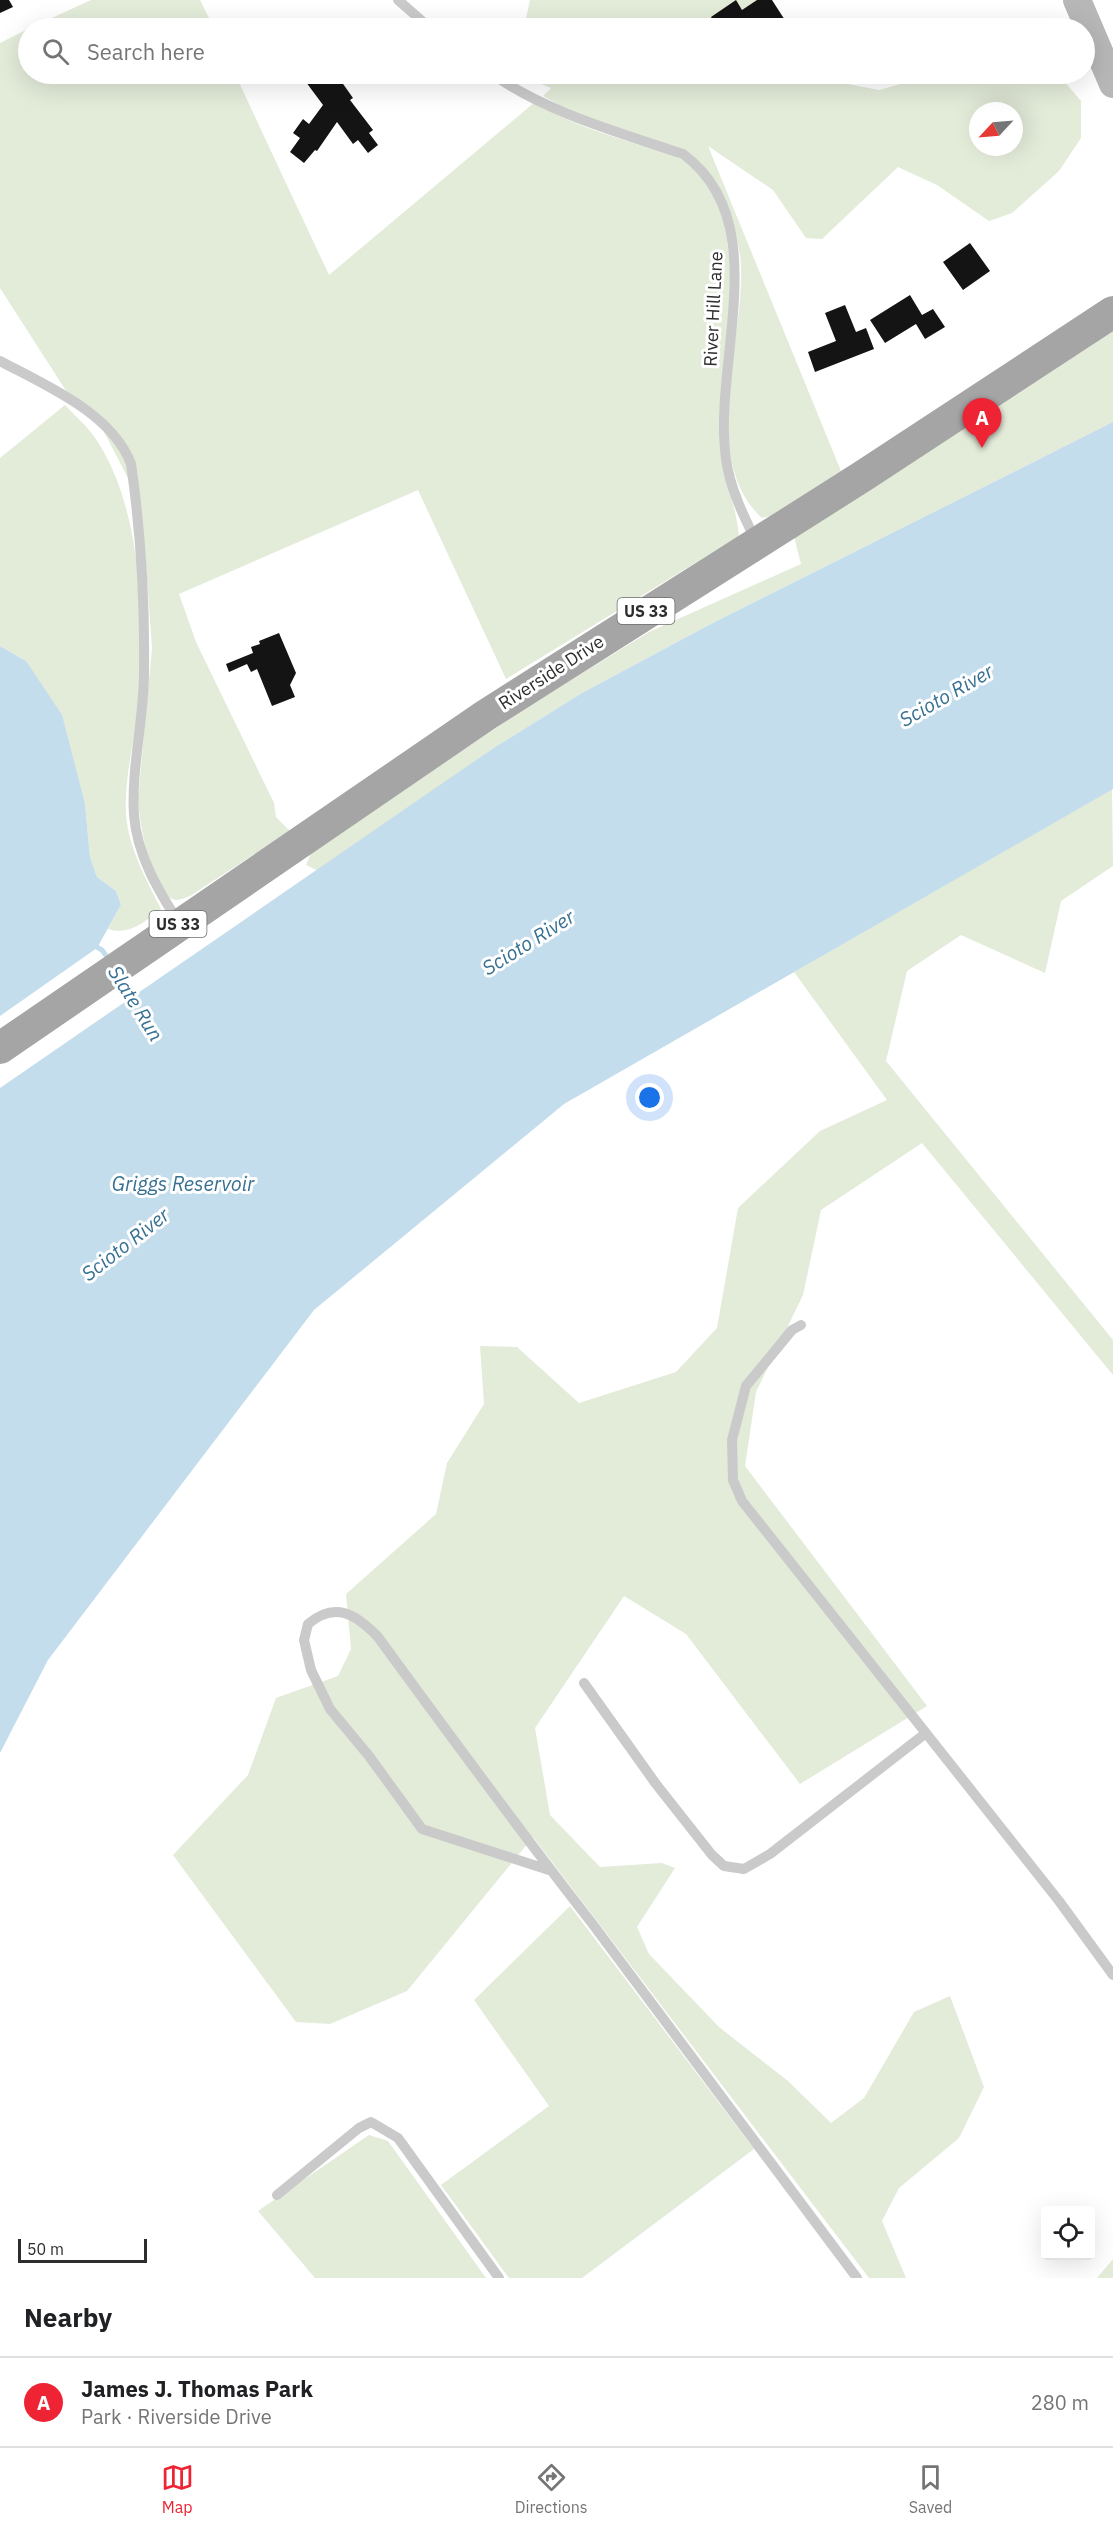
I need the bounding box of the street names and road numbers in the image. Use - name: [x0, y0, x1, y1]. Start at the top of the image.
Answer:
- street label: River Hill Lane: [698, 251, 728, 367]
- road number: US 33: [618, 598, 674, 624]
- street label: Riverside Drive: [494, 629, 608, 715]
- road number: US 33: [150, 911, 207, 937]

